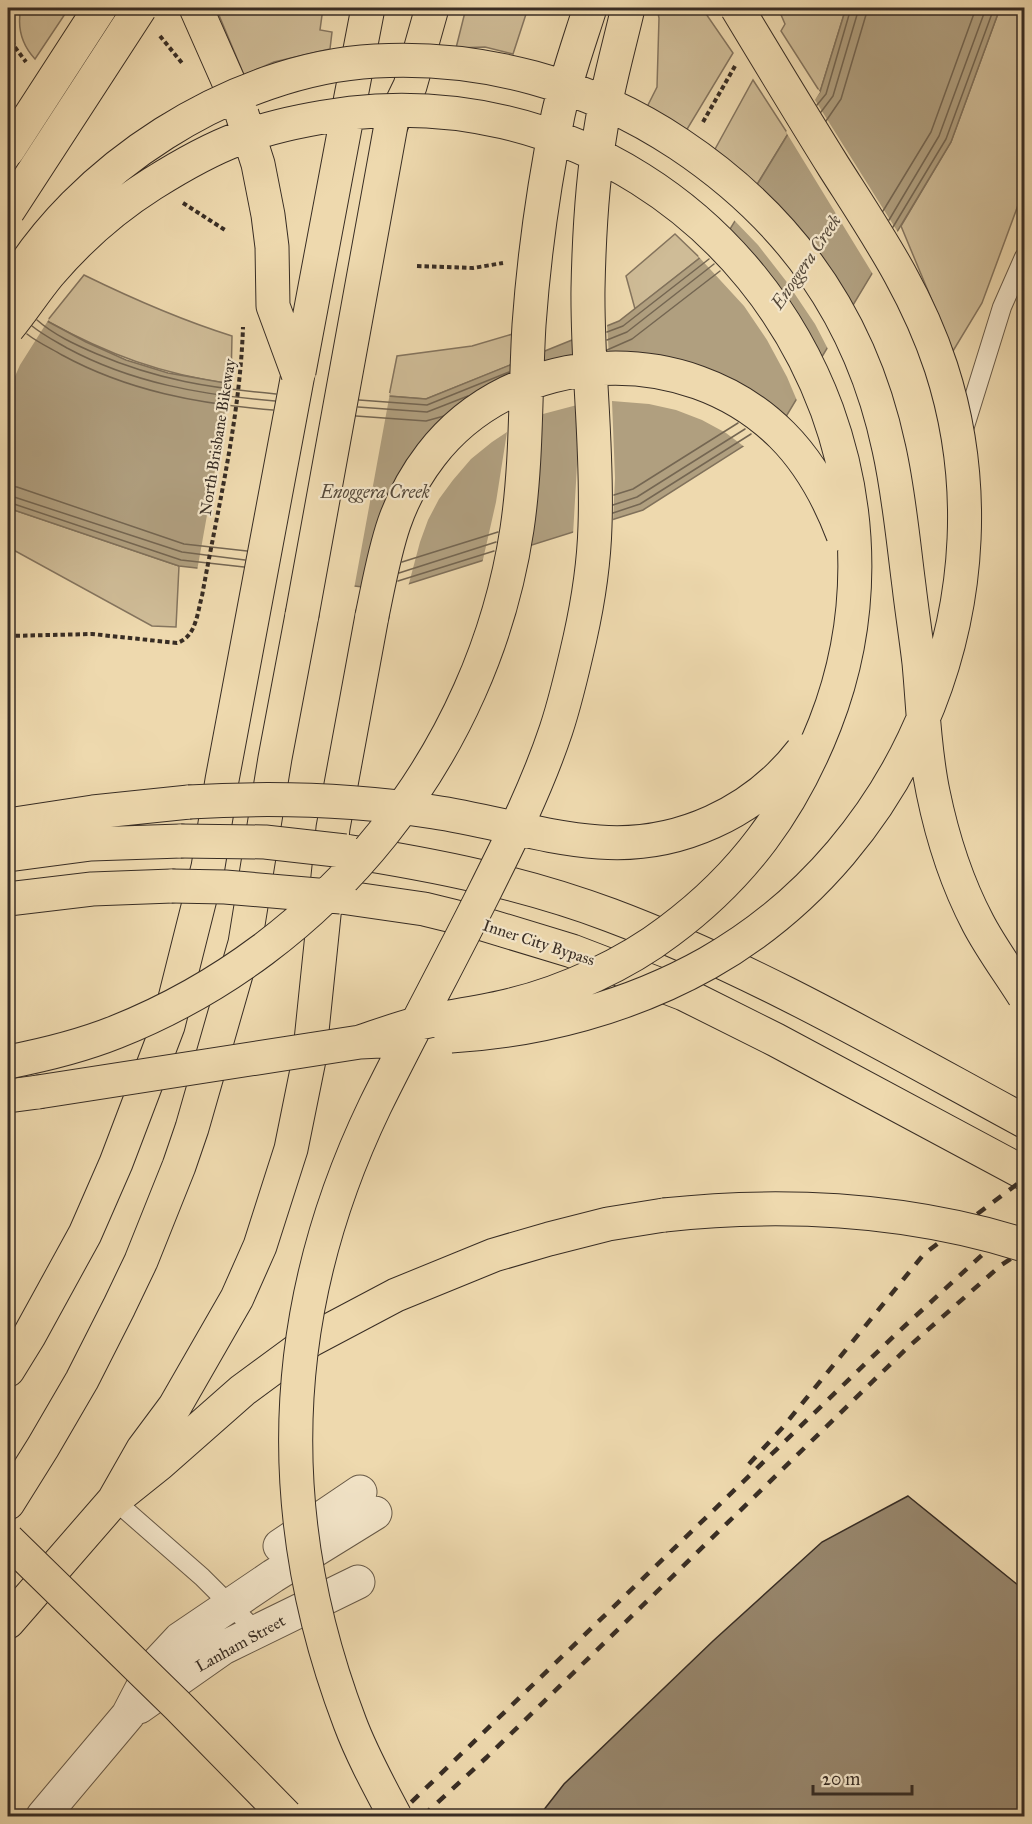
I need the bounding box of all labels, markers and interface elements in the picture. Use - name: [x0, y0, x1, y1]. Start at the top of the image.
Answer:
- water label: Enoggera Creek: [766, 210, 846, 314]
- street label: North Brisbane Bikeway: [196, 357, 239, 517]
- water label: Enoggera Creek: [319, 481, 430, 503]
- street label: Inner City Bypass: [480, 915, 597, 970]
- street label: Lanham Street: [192, 1611, 289, 1676]
- scale bar: [813, 1758, 912, 1796]
- text: 20 m: [822, 1768, 860, 1790]

